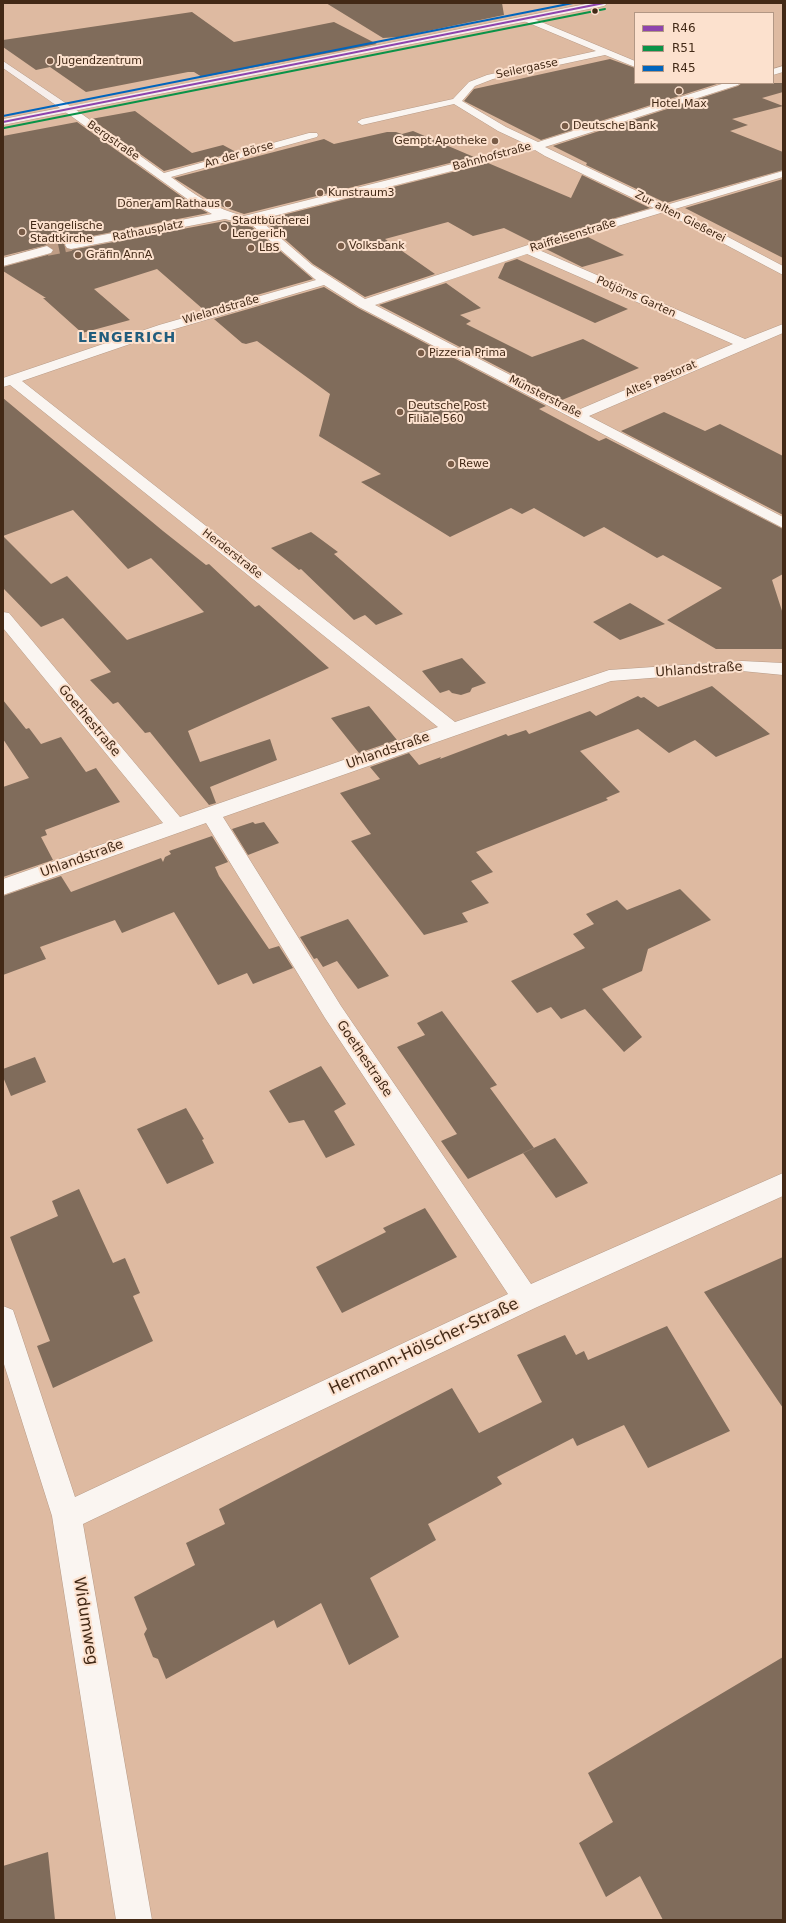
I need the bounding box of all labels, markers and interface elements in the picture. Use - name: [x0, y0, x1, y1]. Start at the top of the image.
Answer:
- unlabelled marker: [590, 6, 600, 16]
- legend: [634, 12, 774, 84]
- text: R46: [672, 21, 696, 35]
- text: R51: [672, 41, 696, 55]
- place label: Jugendzentrum: [58, 54, 142, 68]
- marker: Jugendzentrum: [45, 56, 55, 66]
- street label: Seilergasse: [495, 56, 559, 82]
- text: R45: [672, 61, 696, 75]
- marker: Hotel Max: [674, 86, 684, 96]
- place label: Hotel Max: [651, 97, 707, 111]
- street label: Bergstraße: [84, 118, 142, 164]
- place label: Deutsche Bank: [573, 119, 656, 133]
- marker: Deutsche Bank: [560, 121, 570, 131]
- place label: Gempt Apotheke: [394, 134, 487, 148]
- marker: Gempt Apotheke: [490, 136, 500, 146]
- street label: An der Börse: [203, 139, 275, 171]
- street label: Bahnhofstraße: [451, 140, 533, 174]
- place label: Kunstraum3: [328, 186, 395, 200]
- marker: Kunstraum3: [315, 188, 325, 198]
- street label: Zur alten Gießerei: [632, 188, 728, 246]
- place label: Döner am Rathaus: [117, 197, 220, 211]
- marker: Döner am Rathaus: [223, 199, 233, 209]
- place label: Stadtbücherei Lengerich: [232, 214, 309, 240]
- street label: Raiffeisenstraße: [528, 217, 618, 255]
- street label: Rathausplatz: [112, 218, 184, 244]
- place label: Evangelische Stadtkirche: [30, 219, 103, 245]
- marker: Stadtbücherei Lengerich: [219, 222, 229, 232]
- marker: Evangelische Stadtkirche: [17, 227, 27, 237]
- place label: Volksbank: [349, 239, 405, 253]
- place label: LBS: [259, 241, 279, 255]
- marker: Volksbank: [336, 241, 346, 251]
- marker: LBS: [246, 243, 256, 253]
- place label: Gräfin AnnA: [86, 248, 152, 262]
- marker: Gräfin AnnA: [73, 250, 83, 260]
- street label: Potjörns Garten: [594, 274, 678, 320]
- street label: Wielandstraße: [181, 293, 261, 327]
- district label: LENGERICH: [78, 330, 176, 346]
- place label: Pizzeria Prima: [429, 346, 506, 360]
- marker: Pizzeria Prima: [416, 348, 426, 358]
- street label: Altes Pastorat: [623, 358, 699, 400]
- street label: Münsterstraße: [506, 373, 584, 421]
- place label: Deutsche Post Filiale 560: [408, 399, 487, 425]
- marker: Deutsche Post Filiale 560: [395, 407, 405, 417]
- place label: Rewe: [459, 457, 489, 471]
- marker: Rewe: [446, 459, 456, 469]
- street label: Herderstraße: [199, 526, 265, 582]
- street label: Uhlandstraße: [655, 659, 743, 681]
- street label: Goethestraße: [55, 682, 123, 760]
- street label: Uhlandstraße: [344, 729, 432, 773]
- street label: Uhlandstraße: [38, 837, 126, 881]
- street label: Goethestraße: [333, 1018, 395, 1100]
- street label: Hermann-Hölscher-Straße: [326, 1295, 522, 1399]
- street label: Widumweg: [69, 1576, 101, 1666]

